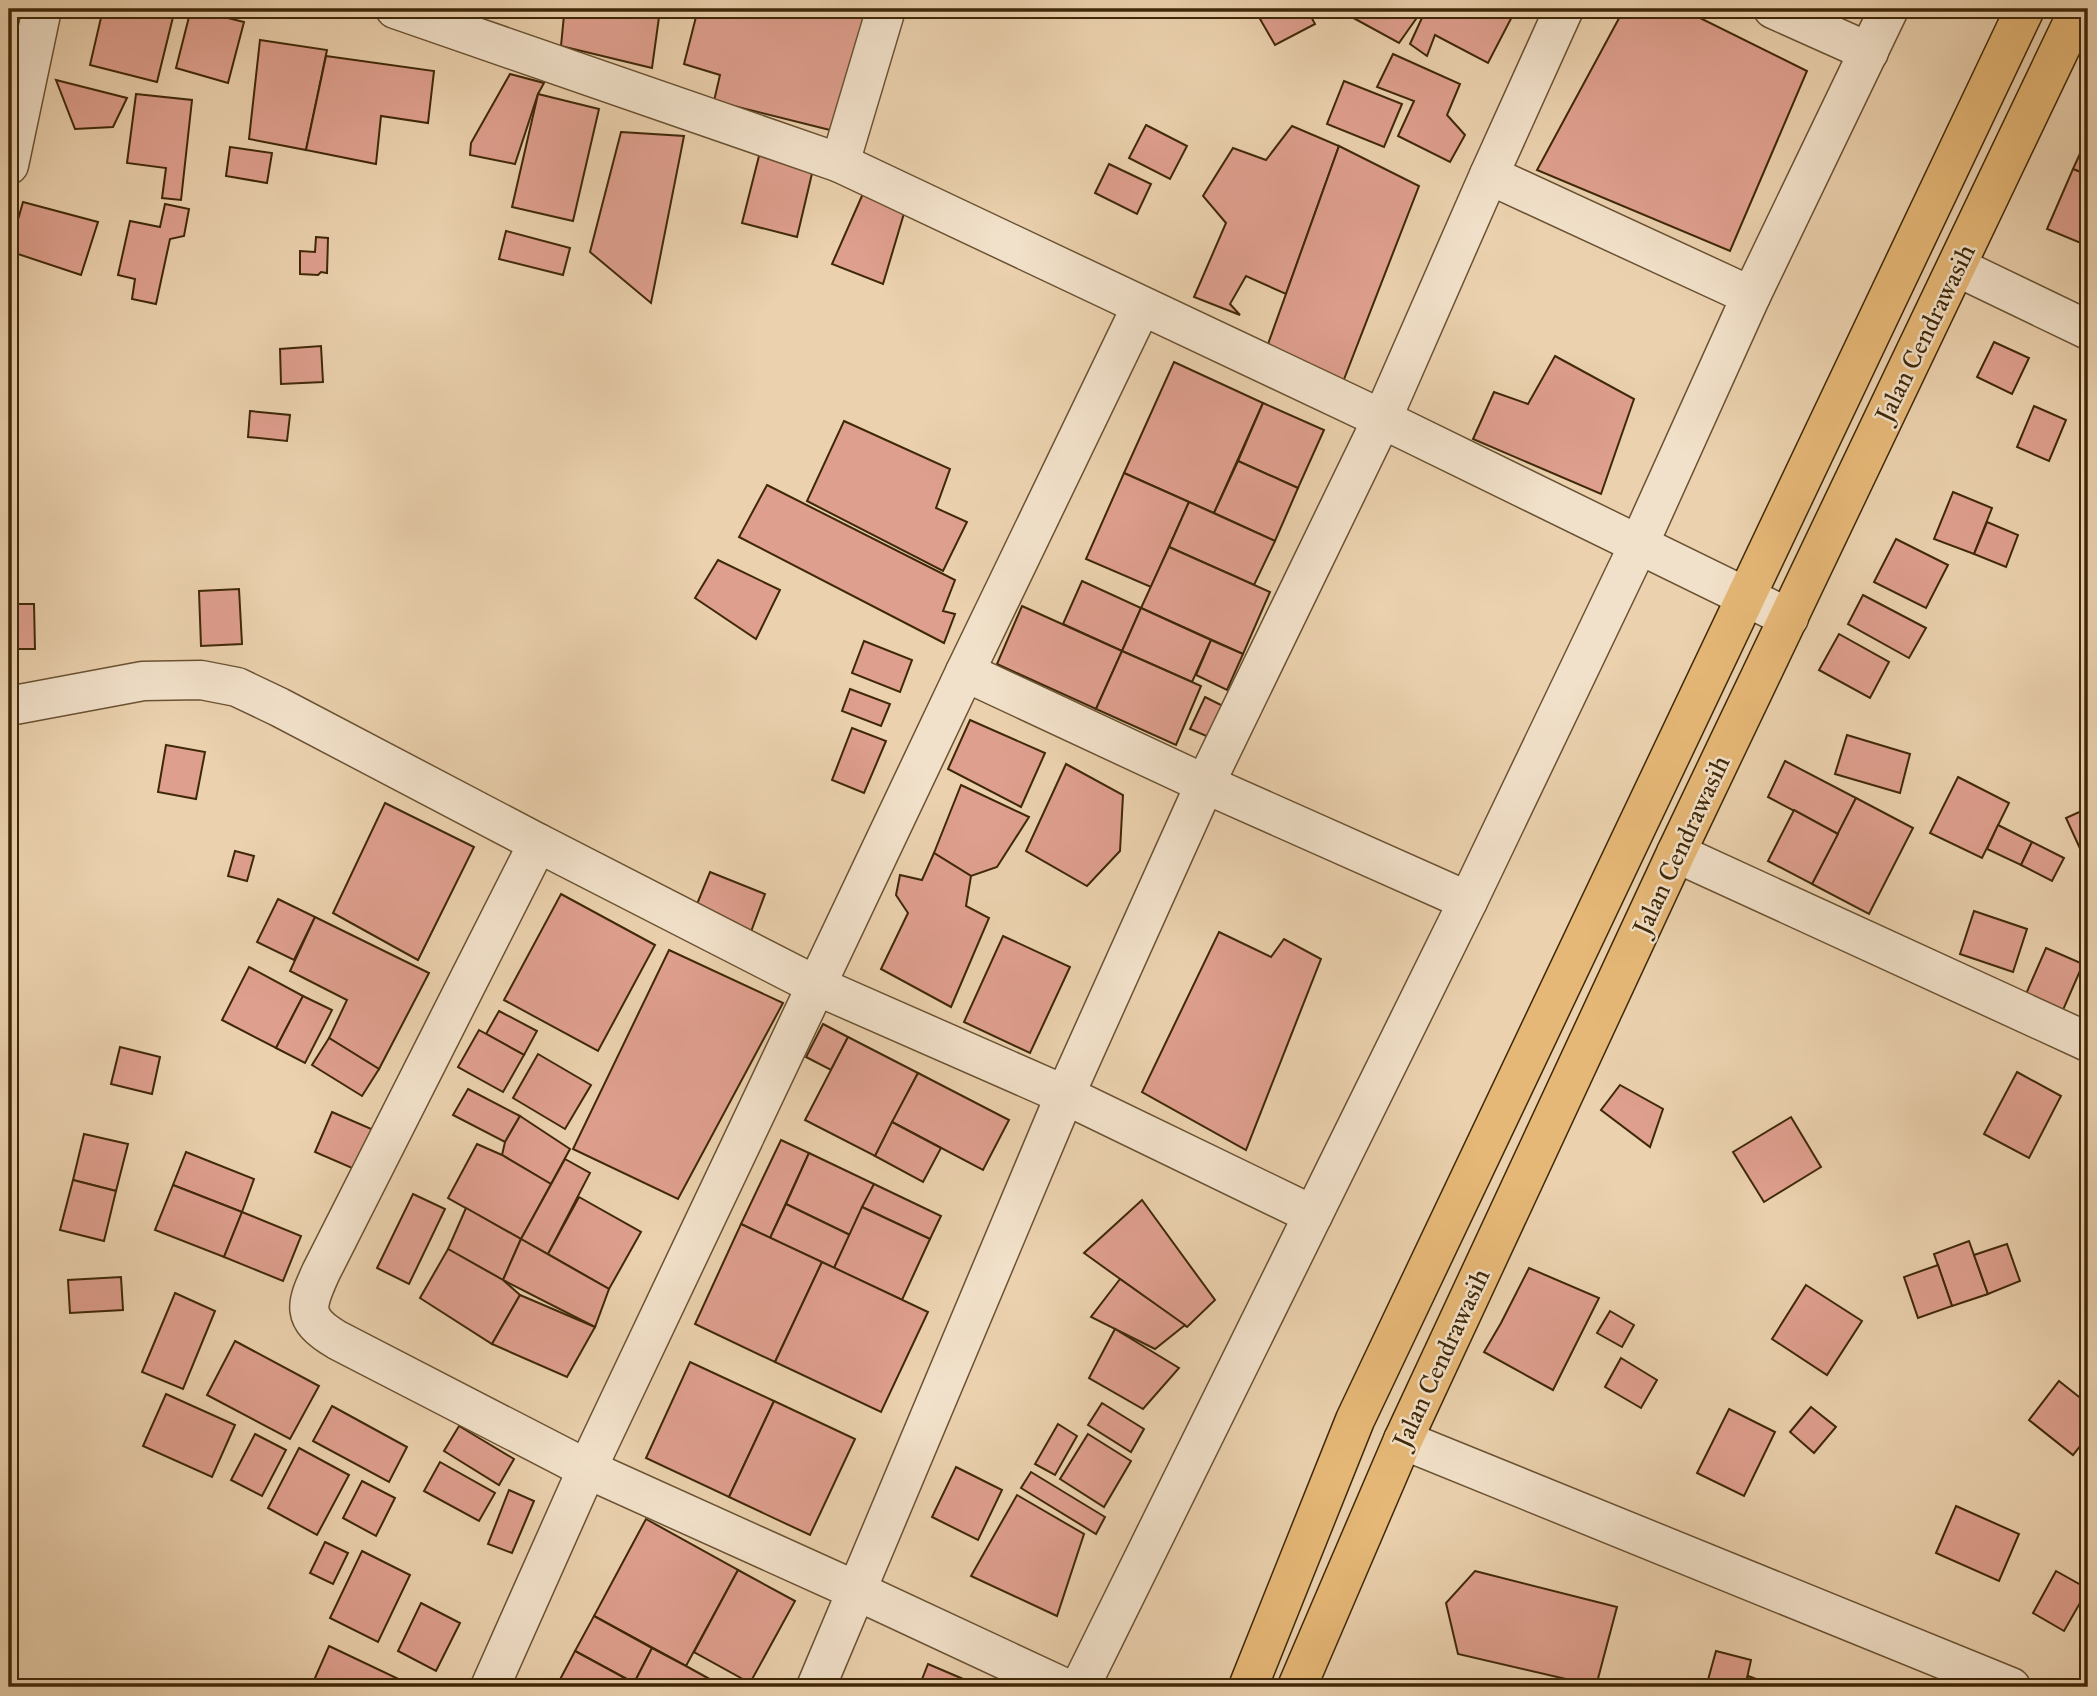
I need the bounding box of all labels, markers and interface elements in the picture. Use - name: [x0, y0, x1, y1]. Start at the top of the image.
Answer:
- street label: Jalan Cendrawasih: [1867, 238, 1982, 430]
- street label: Jalan Cendrawasih: [1624, 750, 1737, 942]
- street label: Jalan Cendrawasih: [1384, 1263, 1497, 1455]

